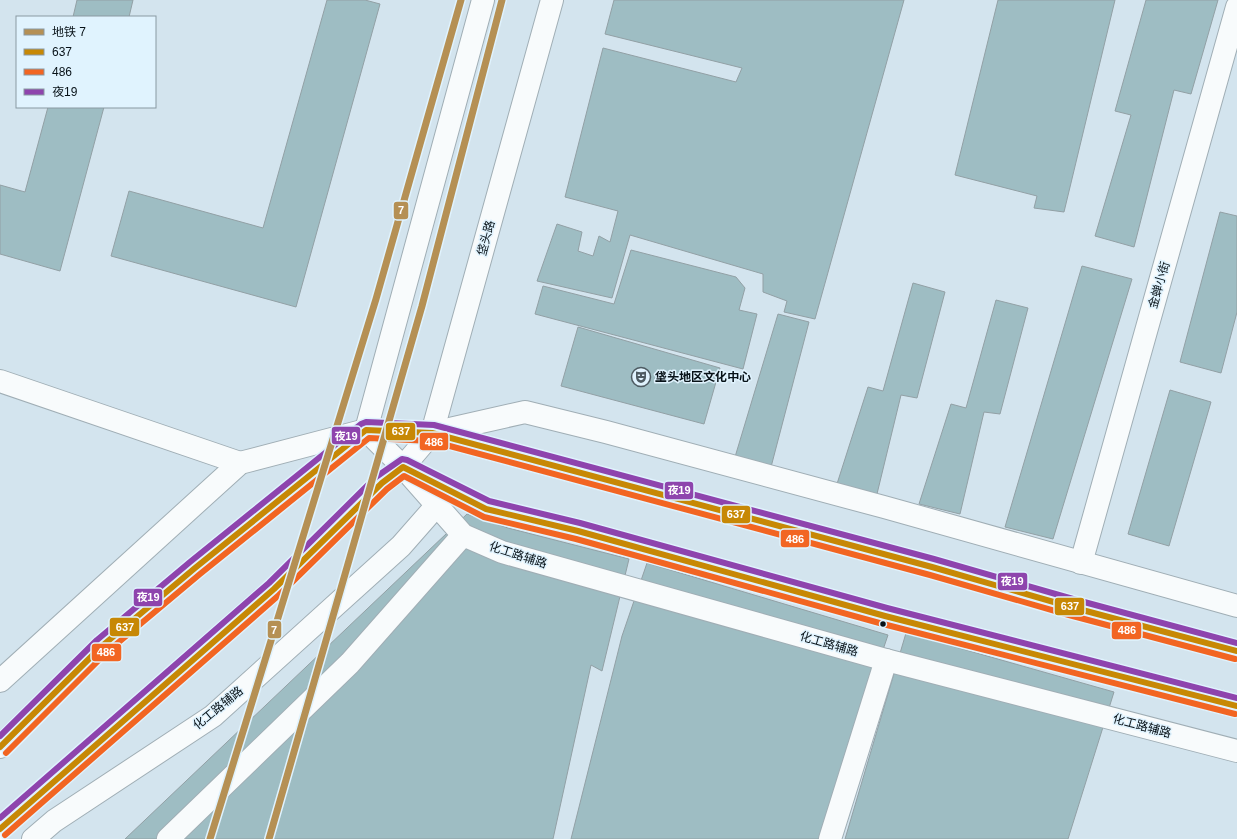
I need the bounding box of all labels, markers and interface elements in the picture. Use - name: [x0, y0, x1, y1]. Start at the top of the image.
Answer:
- legend: [16, 16, 156, 108]
- text: 地铁 7: [52, 25, 86, 39]
- text: 637: [52, 45, 72, 59]
- text: 486: [52, 65, 72, 79]
- text: 夜19: [52, 85, 78, 99]
- line badge: 7: [393, 201, 409, 220]
- text: 7: [398, 204, 404, 216]
- street label: 垡头路: [475, 219, 497, 257]
- street label: 金蝉小街: [1146, 260, 1172, 310]
- theatre icon: 垡头地区文化中心: [630, 366, 652, 388]
- place label: 垡头地区文化中心: [655, 370, 751, 384]
- line badge: 637: [385, 422, 416, 441]
- text: 637: [392, 425, 410, 437]
- line badge: 夜19: [331, 426, 361, 445]
- text: 夜19: [334, 430, 358, 442]
- line badge: 486: [419, 432, 449, 451]
- text: 486: [425, 436, 443, 448]
- line badge: 夜19: [664, 481, 694, 500]
- text: 夜19: [667, 484, 691, 496]
- line badge: 637: [721, 505, 751, 524]
- text: 637: [727, 508, 745, 520]
- line badge: 486: [780, 529, 810, 548]
- text: 486: [786, 533, 804, 545]
- street label: 化工路辅路: [487, 539, 549, 571]
- line badge: 夜19: [997, 572, 1028, 591]
- text: 夜19: [1000, 575, 1024, 587]
- line badge: 夜19: [133, 588, 163, 607]
- text: 夜19: [136, 591, 160, 603]
- line badge: 637: [1054, 597, 1085, 616]
- text: 637: [1061, 600, 1079, 612]
- line badge: 637: [109, 617, 140, 637]
- unlabelled marker: [878, 619, 888, 629]
- line badge: 7: [267, 620, 282, 639]
- text: 637: [116, 621, 134, 633]
- line badge: 486: [1111, 621, 1142, 640]
- text: 7: [271, 624, 277, 636]
- text: 486: [1118, 624, 1136, 636]
- street label: 化工路辅路: [798, 629, 860, 659]
- line badge: 486: [91, 643, 122, 662]
- text: 486: [97, 646, 115, 658]
- street label: 化工路辅路: [190, 684, 246, 732]
- street label: 化工路辅路: [1111, 711, 1173, 741]

